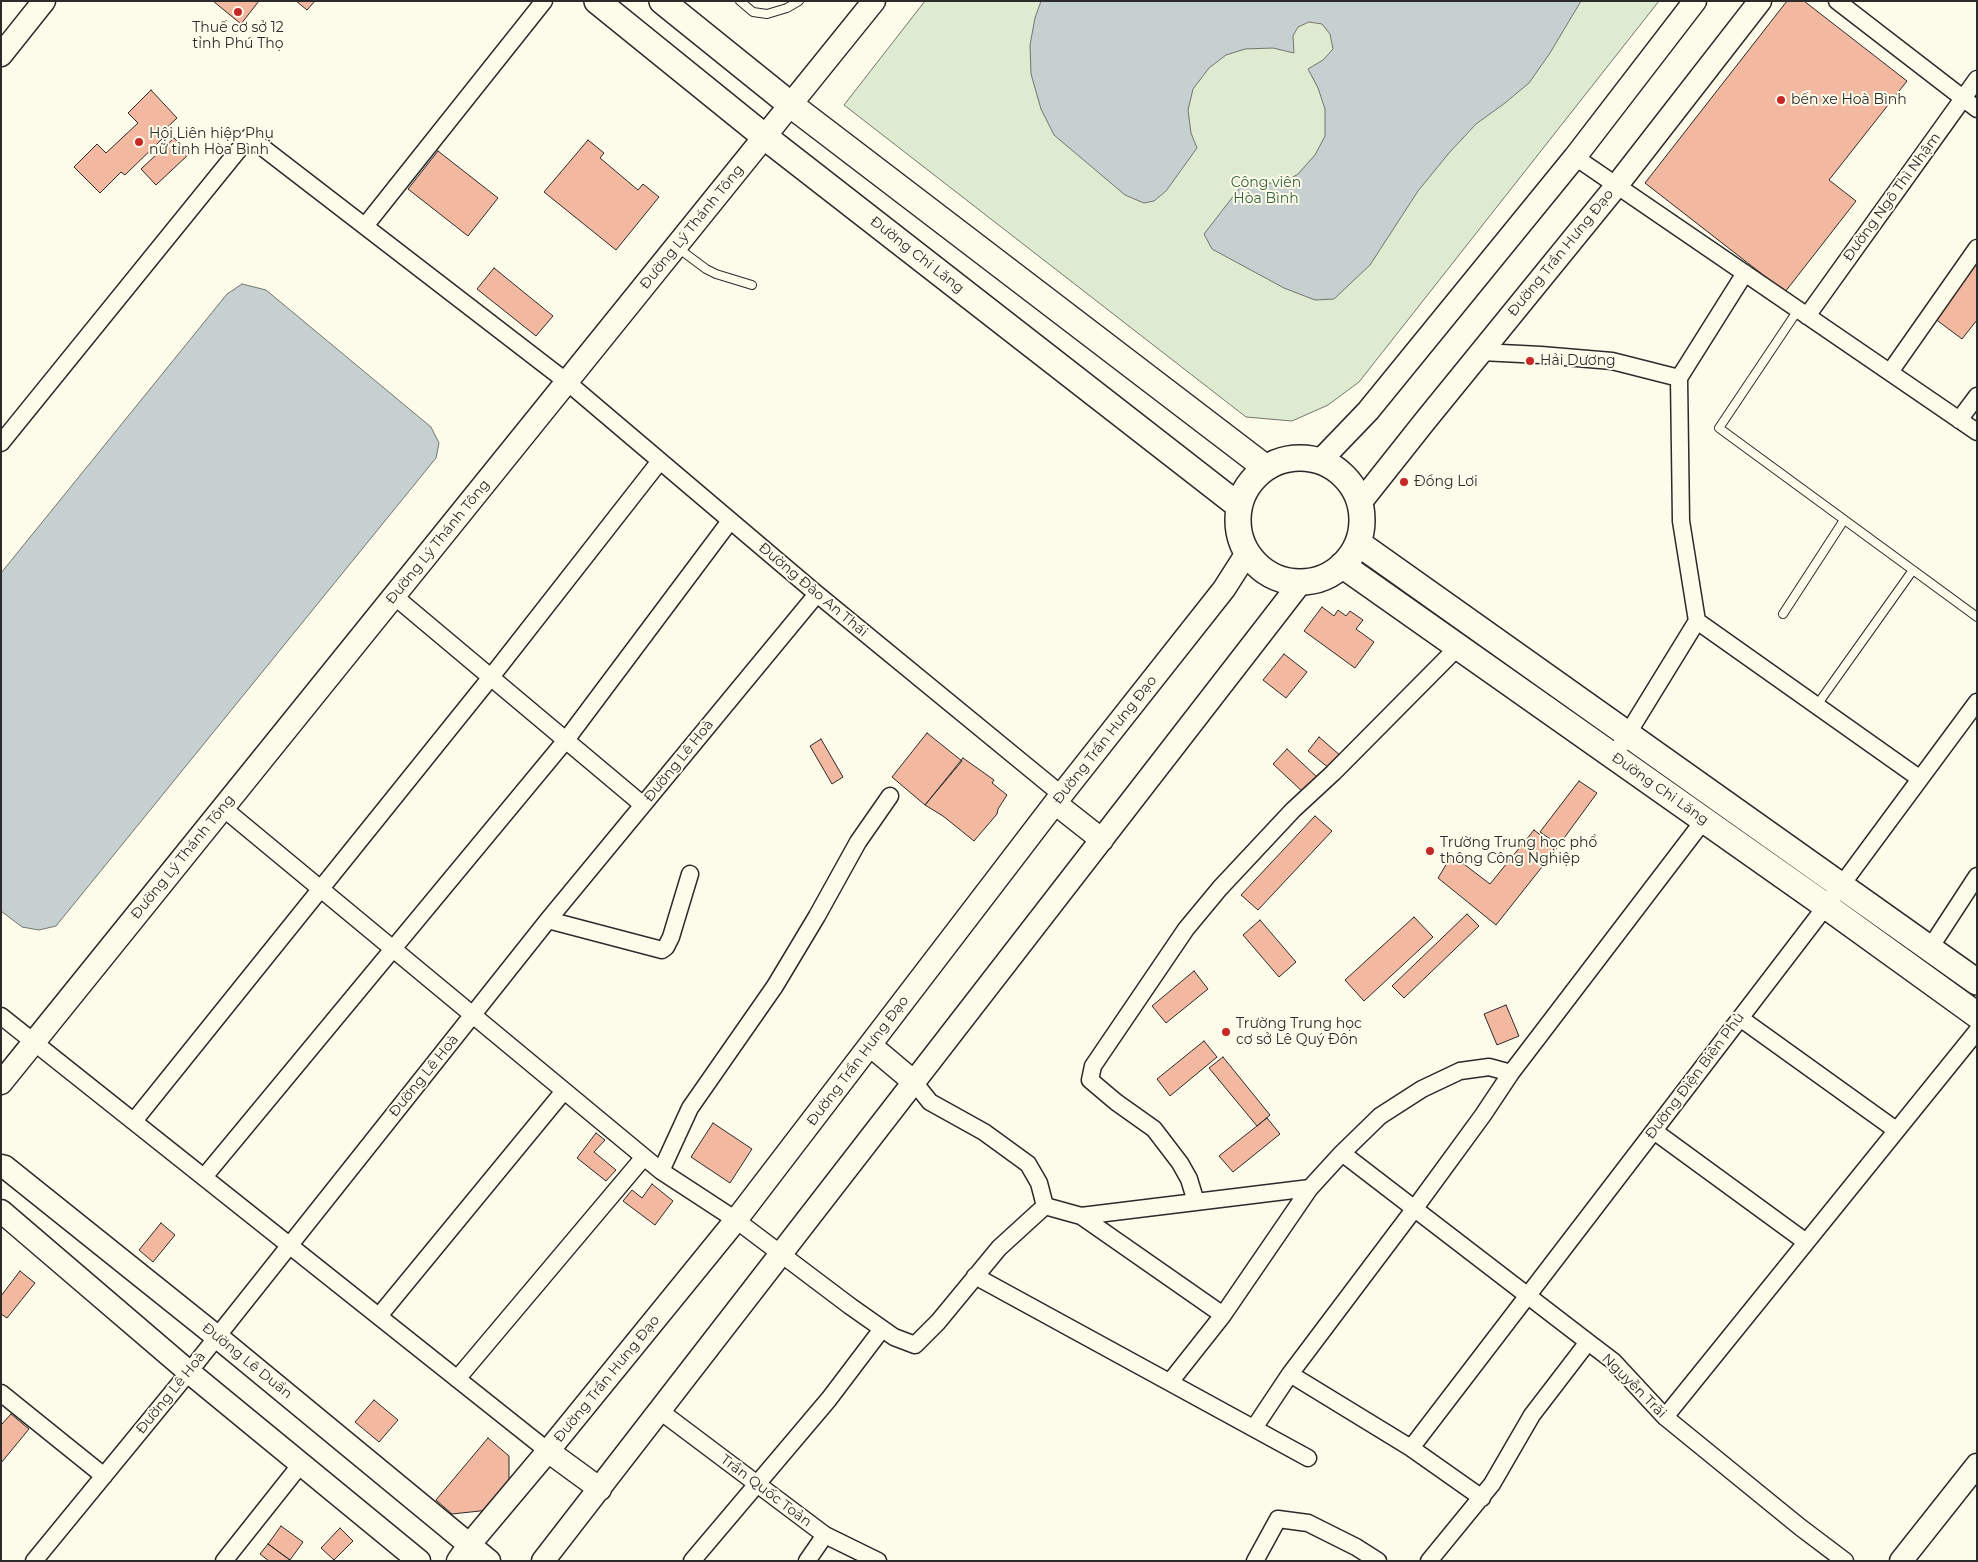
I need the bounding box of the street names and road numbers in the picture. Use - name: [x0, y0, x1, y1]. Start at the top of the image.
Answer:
- street label: Đường Ngô Thì Nhậm: [1840, 130, 1944, 264]
- street label: Đường Lý Thánh Tông: [637, 161, 747, 293]
- street label: Đường Trần Hưng Đạo: [1505, 186, 1617, 320]
- street label: Đường Chi Lăng: [867, 213, 967, 297]
- street label: Đường Lý Thánh Tông: [383, 476, 493, 608]
- street label: Đường Đào An Thái: [755, 539, 871, 641]
- street label: Đường Trần Hưng Đạo: [1050, 672, 1160, 808]
- street label: Đường Lê Hoà: [641, 716, 717, 806]
- street label: Đường Chi Lăng: [1608, 749, 1712, 829]
- street label: Đường Lý Thánh Tông: [128, 791, 238, 923]
- street label: Đường Trần Hưng Đạo: [804, 993, 912, 1129]
- street label: Đường Điện Biên Phủ: [1642, 1009, 1748, 1143]
- street label: Đường Lê Hoà: [386, 1031, 462, 1121]
- street label: Đường Trần Hưng Đạo: [551, 1312, 663, 1446]
- street label: Đường Lê Duẩn: [198, 1319, 296, 1403]
- street label: Đường Lê Hoà: [133, 1348, 209, 1438]
- street label: Nguyễn Trãi: [1598, 1350, 1670, 1422]
- street label: Trần Quốc Toản: [717, 1451, 815, 1531]

